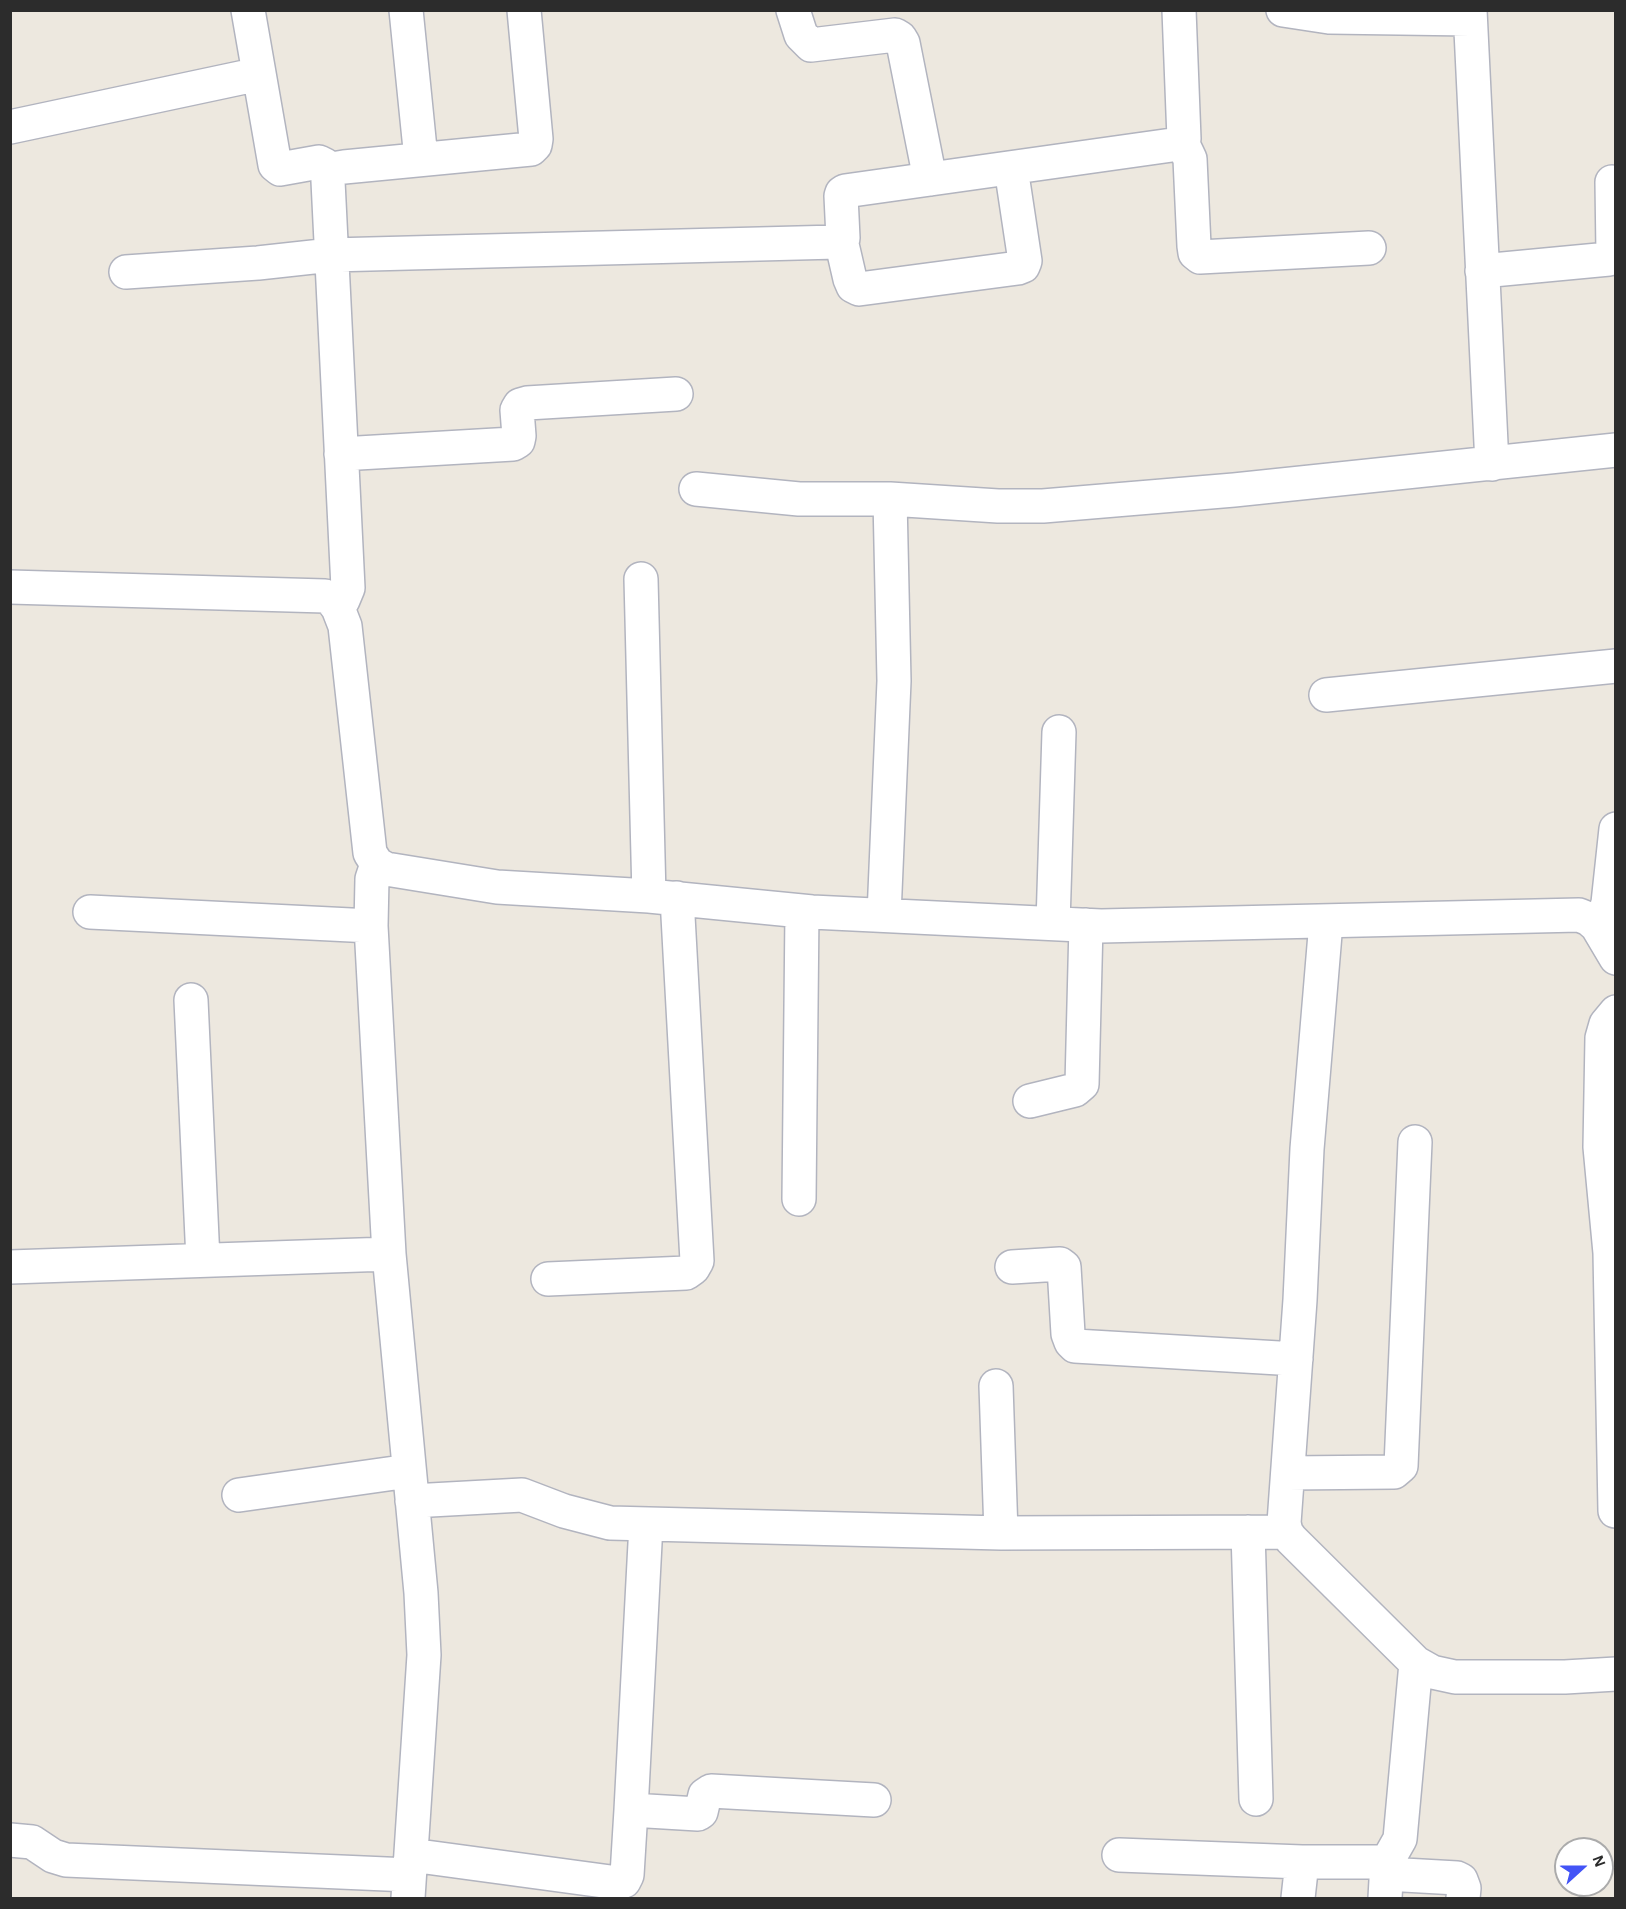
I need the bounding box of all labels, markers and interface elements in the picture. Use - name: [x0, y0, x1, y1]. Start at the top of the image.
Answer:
- north arrow: [1554, 1837, 1614, 1897]
- text: N: [1589, 1853, 1608, 1869]

